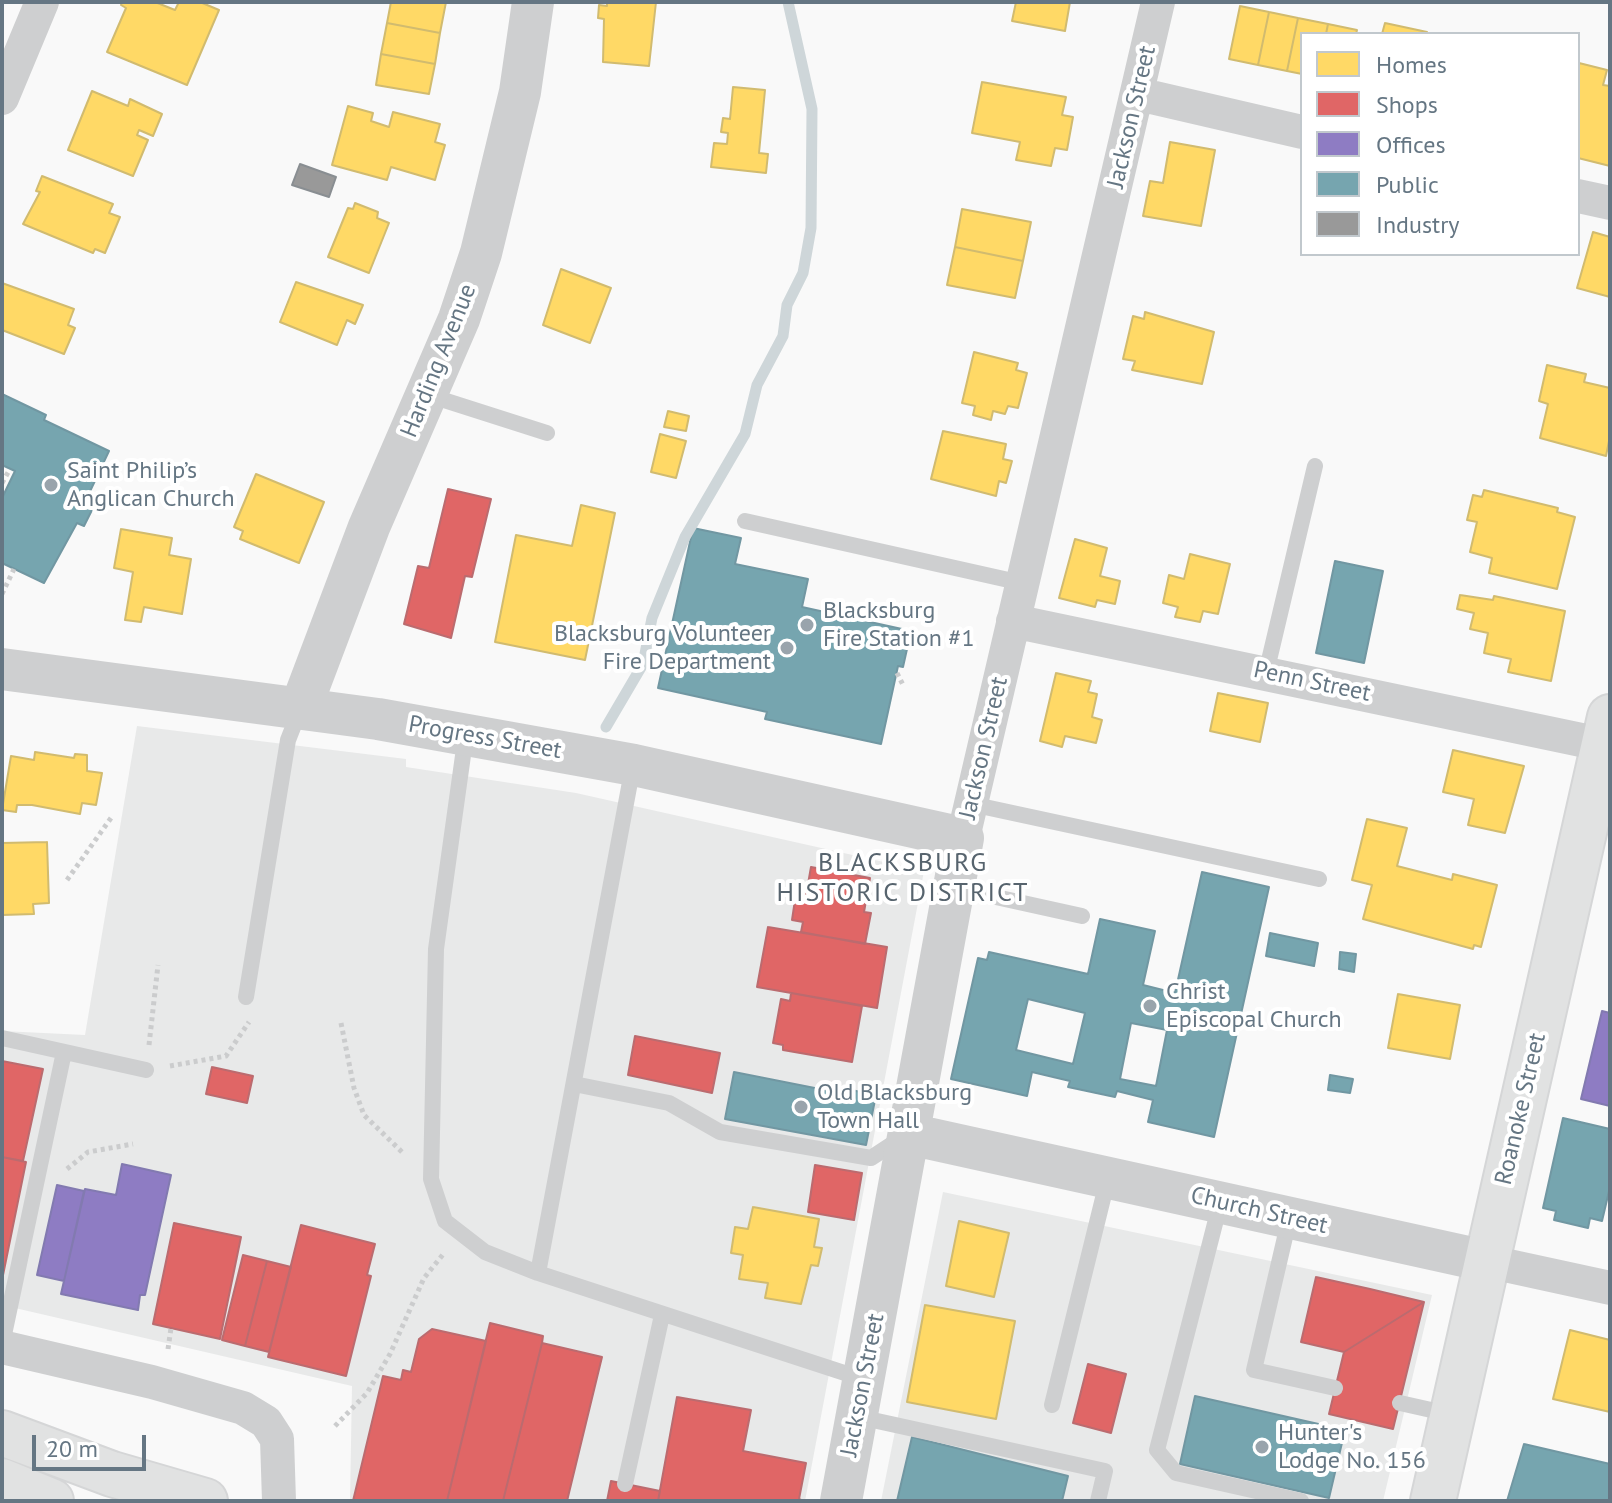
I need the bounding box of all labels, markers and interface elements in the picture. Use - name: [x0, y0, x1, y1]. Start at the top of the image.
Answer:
- legend: [1300, 32, 1580, 256]
- street label: Jackson Street: [1102, 43, 1162, 191]
- text: Homes: [1376, 49, 1447, 80]
- text: Shops: [1376, 89, 1438, 120]
- text: Offices: [1376, 129, 1446, 160]
- text: Public: [1376, 169, 1439, 200]
- text: Industry: [1376, 209, 1460, 240]
- street label: Harding Avenue: [395, 280, 483, 442]
- place label: Saint Philip’s Anglican Church: [67, 457, 235, 513]
- marker: Saint Philip’s Anglican Church: [42, 476, 60, 494]
- place label: Blacksburg Fire Station #1: [823, 597, 975, 653]
- marker: Blacksburg Fire Station #1: [798, 616, 816, 634]
- place label: Blacksburg Volunteer Fire Department: [554, 620, 771, 676]
- marker: Blacksburg Volunteer Fire Department: [778, 639, 796, 657]
- street label: Penn Street: [1251, 656, 1373, 708]
- street label: Jackson Street: [954, 674, 1014, 822]
- street label: Progress Street: [406, 710, 564, 766]
- district label: BLACKSBURG HISTORIC DISTRICT: [776, 848, 1030, 910]
- place label: Christ Episcopal Church: [1166, 978, 1342, 1034]
- marker: Christ Episcopal Church: [1141, 997, 1159, 1015]
- street label: Roanoke Street: [1490, 1030, 1552, 1188]
- place label: Old Blacksburg Town Hall: [817, 1079, 972, 1135]
- marker: Old Blacksburg Town Hall: [792, 1098, 810, 1116]
- street label: Church Street: [1188, 1181, 1330, 1241]
- street label: Jackson Street: [835, 1311, 891, 1459]
- scale bar: [36, 1419, 150, 1469]
- place label: Hunter's Lodge No. 156: [1278, 1419, 1426, 1475]
- text: 20 m: [46, 1433, 98, 1464]
- marker: Hunter's Lodge No. 156: [1253, 1438, 1271, 1456]

